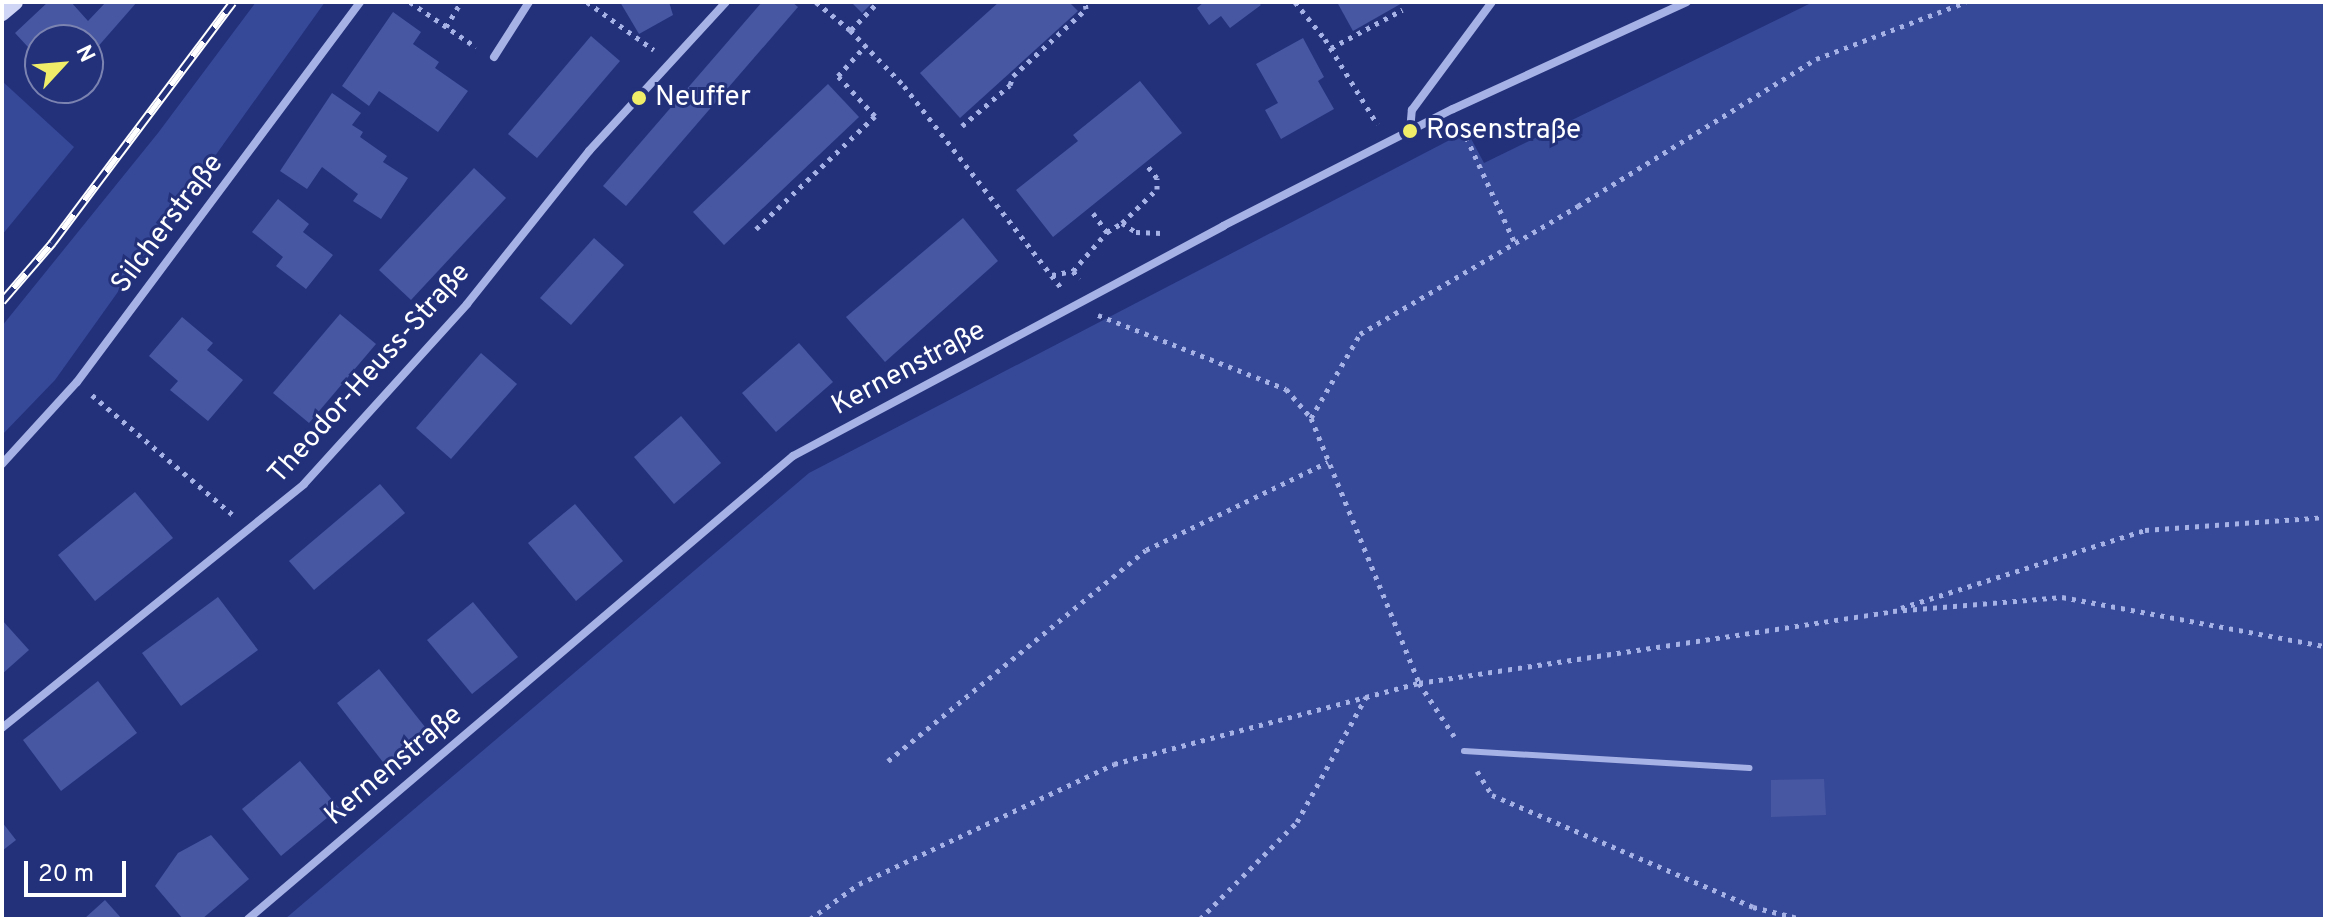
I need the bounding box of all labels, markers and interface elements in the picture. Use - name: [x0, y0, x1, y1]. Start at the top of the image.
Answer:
- north arrow: [24, 24, 104, 104]
- text: N: [69, 41, 100, 67]
- place label: Neuffer: [655, 81, 751, 115]
- marker: Neuffer: [630, 89, 648, 107]
- place label: Rosenstraße: [1426, 114, 1581, 148]
- marker: Rosenstraße: [1401, 122, 1419, 140]
- street label: Silcherstraße: [105, 148, 231, 300]
- street label: Theodor-Heuss-Straße: [262, 257, 478, 491]
- street label: Kernenstraße: [826, 314, 992, 424]
- street label: Kernenstraße: [318, 699, 470, 833]
- scale bar: [28, 845, 130, 895]
- text: 20 m: [38, 860, 94, 890]

